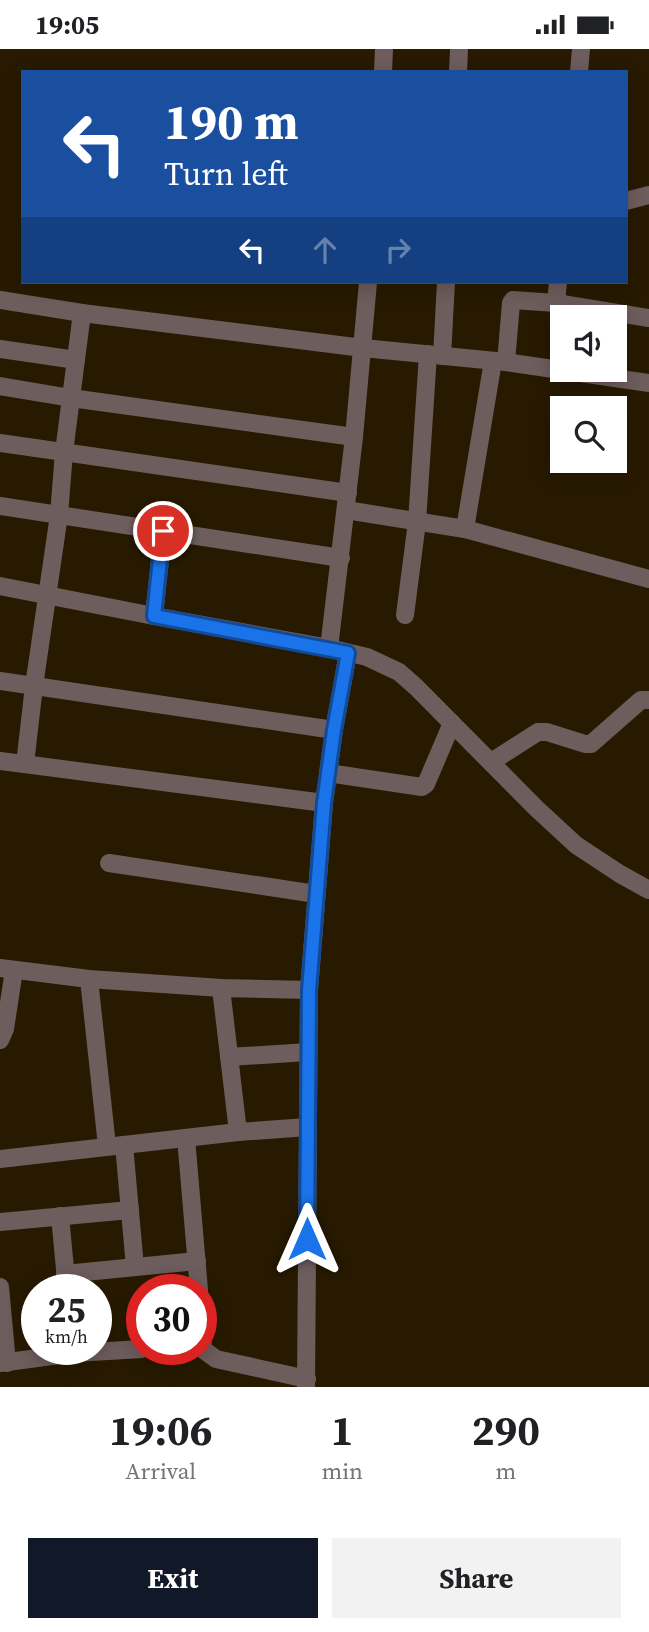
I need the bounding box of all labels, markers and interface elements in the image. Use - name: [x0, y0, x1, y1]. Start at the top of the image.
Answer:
- text: 19:05: [35, 7, 99, 43]
- text: 190 m: [164, 88, 299, 155]
- icon: left: [49, 98, 140, 189]
- text: Turn left: [164, 152, 288, 196]
- icon: left: [233, 231, 271, 269]
- icon: ahead: [306, 231, 344, 269]
- icon: right: [379, 231, 417, 269]
- map controls: [550, 305, 627, 473]
- button: sound: [550, 305, 627, 382]
- button: search: [550, 396, 627, 473]
- pin: [133, 501, 193, 561]
- icon: arrive: [144, 512, 182, 550]
- position arrow: [270, 1202, 344, 1276]
- speed limit sign: 30: [126, 1274, 217, 1365]
- text: 25: [48, 1286, 85, 1334]
- text: km/h: [45, 1324, 88, 1349]
- text: 19:06: [109, 1401, 213, 1459]
- text: 1: [331, 1401, 354, 1459]
- text: 290: [472, 1401, 540, 1459]
- text: Arrival: [125, 1455, 196, 1487]
- text: min: [321, 1455, 363, 1487]
- text: m: [496, 1455, 516, 1487]
- button: Exit: [28, 1538, 318, 1618]
- button: Share: [332, 1538, 621, 1618]

